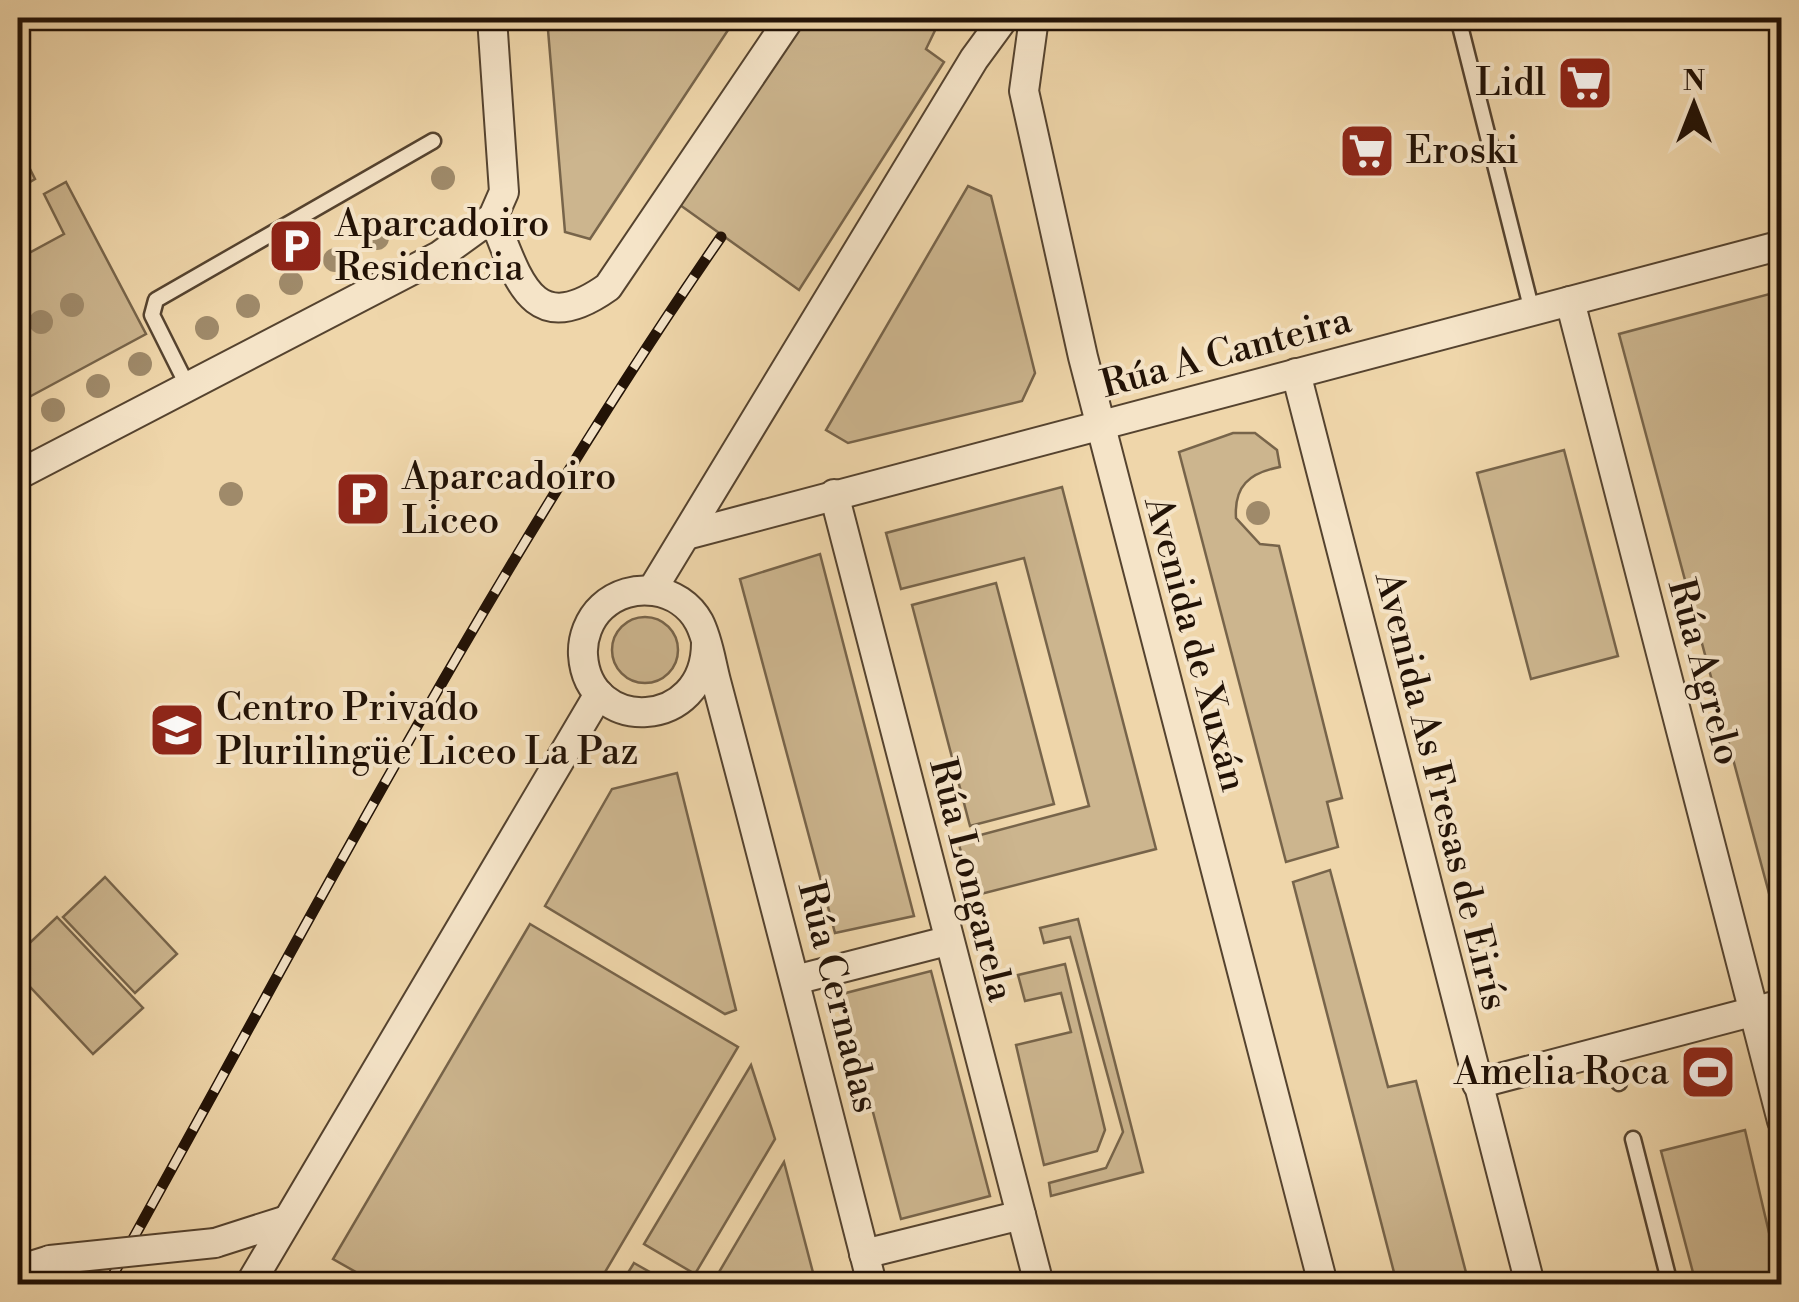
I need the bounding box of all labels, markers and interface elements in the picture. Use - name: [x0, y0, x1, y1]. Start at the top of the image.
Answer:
- supermarket icon: Lidl: [1555, 53, 1615, 113]
- north arrow: [1644, 55, 1744, 155]
- place label: Lidl: [1475, 60, 1546, 107]
- text: N: [1683, 64, 1705, 99]
- supermarket icon: Eroski: [1337, 121, 1397, 181]
- place label: Eroski: [1406, 128, 1519, 175]
- place label: Aparcadoiro Residencia: [334, 201, 549, 292]
- parking icon: Aparcadoiro Residencia: [266, 216, 326, 276]
- street label: Rúa A Canteira: [1096, 297, 1357, 409]
- place label: Aparcadoiro Liceo: [401, 454, 616, 545]
- parking icon: Aparcadoiro Liceo: [333, 469, 393, 529]
- street label: Avenida de Xuxán: [1133, 490, 1257, 797]
- street label: Avenida As Fresas de Eirís: [1364, 566, 1518, 1015]
- street label: Rúa Agrelo: [1657, 574, 1751, 770]
- place label: Centro Privado Plurilingüe Liceo La Paz: [216, 685, 638, 776]
- school or university icon: Centro Privado Plurilingüe Liceo La Paz: [147, 700, 207, 760]
- street label: Rúa Longarela: [918, 754, 1024, 1007]
- street label: Rúa Cernadas: [787, 877, 889, 1117]
- sports icon: Amelia Roca: [1678, 1042, 1738, 1102]
- place label: Amelia Roca: [1453, 1049, 1670, 1096]

